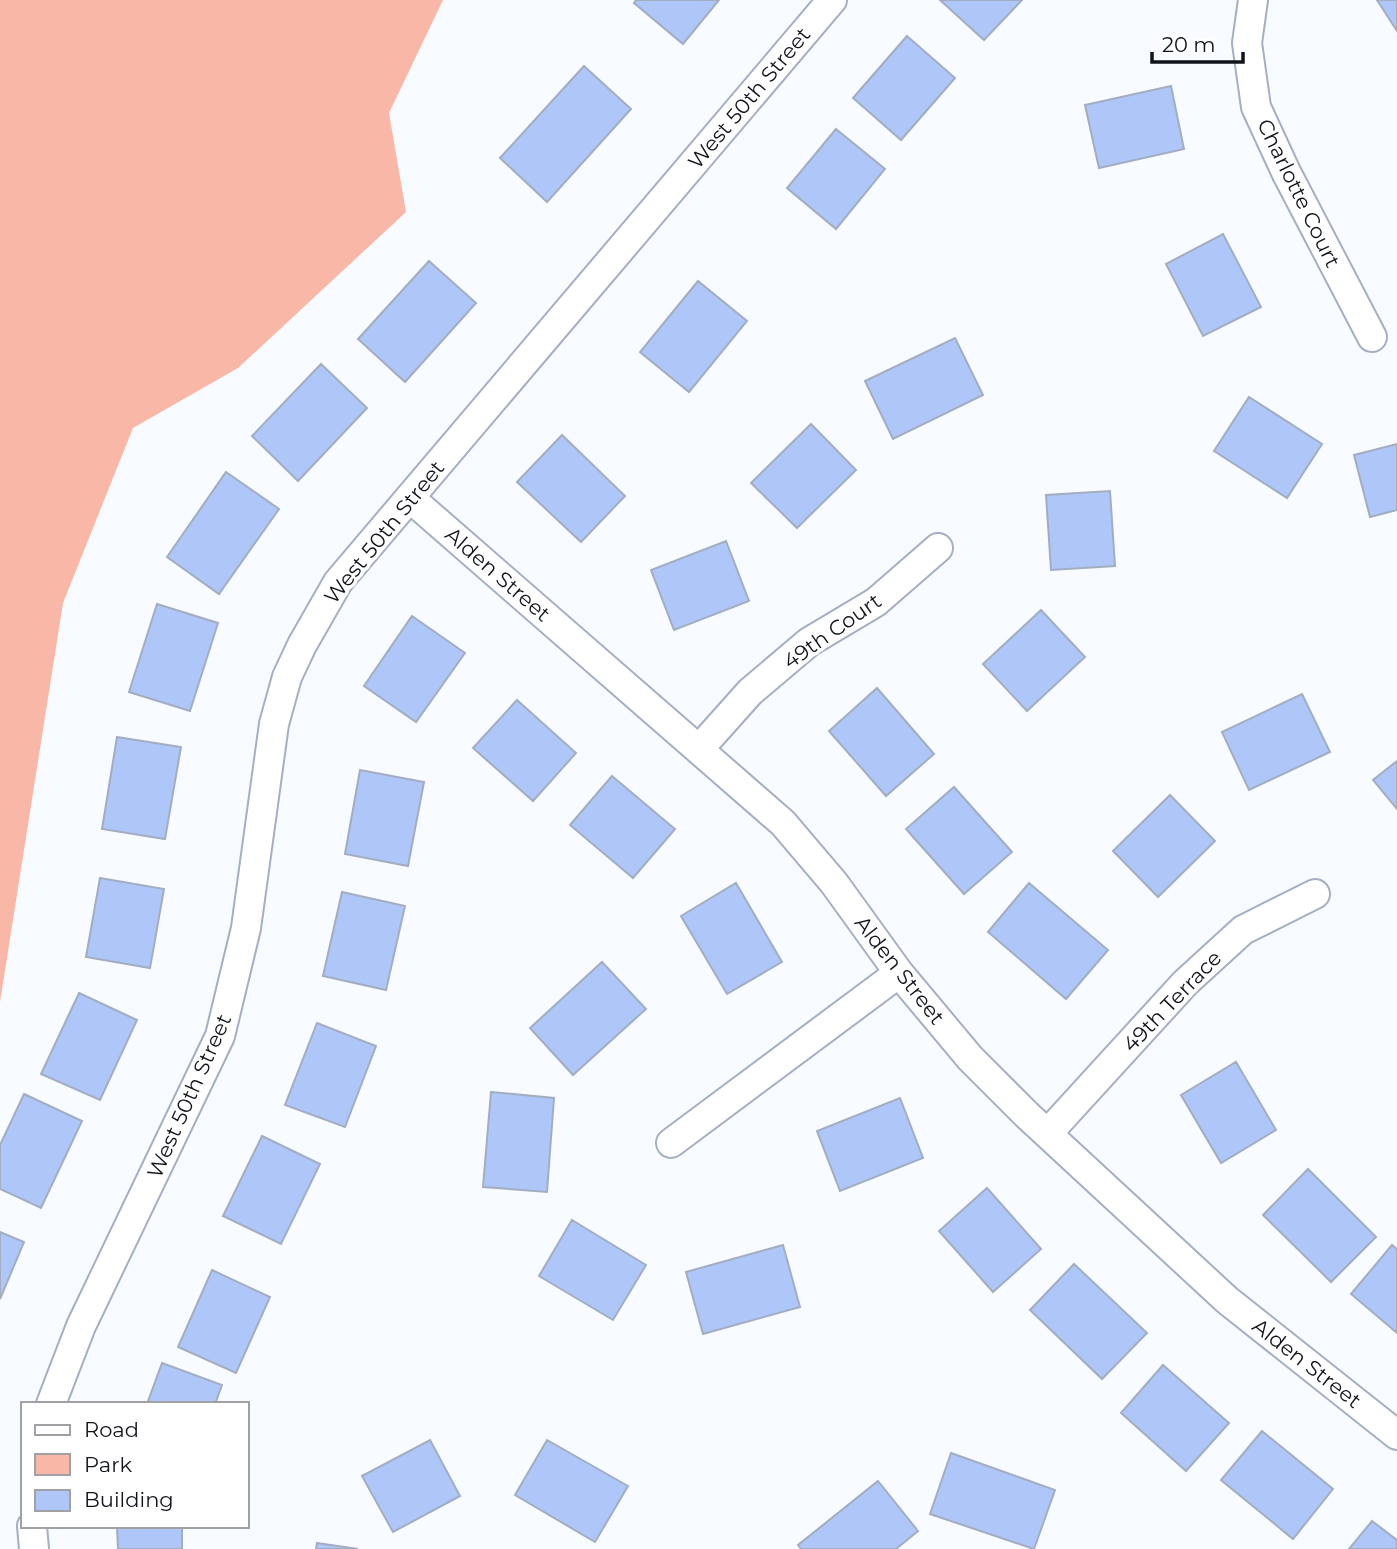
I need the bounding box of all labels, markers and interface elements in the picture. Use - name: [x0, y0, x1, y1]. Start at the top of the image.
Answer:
- scale bar: [1152, 21, 1243, 65]
- street label: West 50th Street: [683, 22, 815, 174]
- text: 20 m: [1162, 32, 1216, 57]
- street label: Charlotte Court: [1252, 115, 1346, 271]
- street label: West 50th Street: [319, 455, 449, 609]
- street label: Alden Street: [440, 522, 556, 626]
- street label: 49th Court: [778, 588, 886, 674]
- street label: Alden Street: [850, 911, 950, 1029]
- street label: 49th Terrace: [1117, 945, 1227, 1057]
- street label: West 50th Street: [142, 1010, 236, 1182]
- street label: Alden Street: [1248, 1313, 1366, 1413]
- legend: [21, 1402, 248, 1528]
- text: Road: [84, 1417, 139, 1442]
- text: Park: [84, 1452, 132, 1477]
- text: Building: [84, 1487, 174, 1512]

